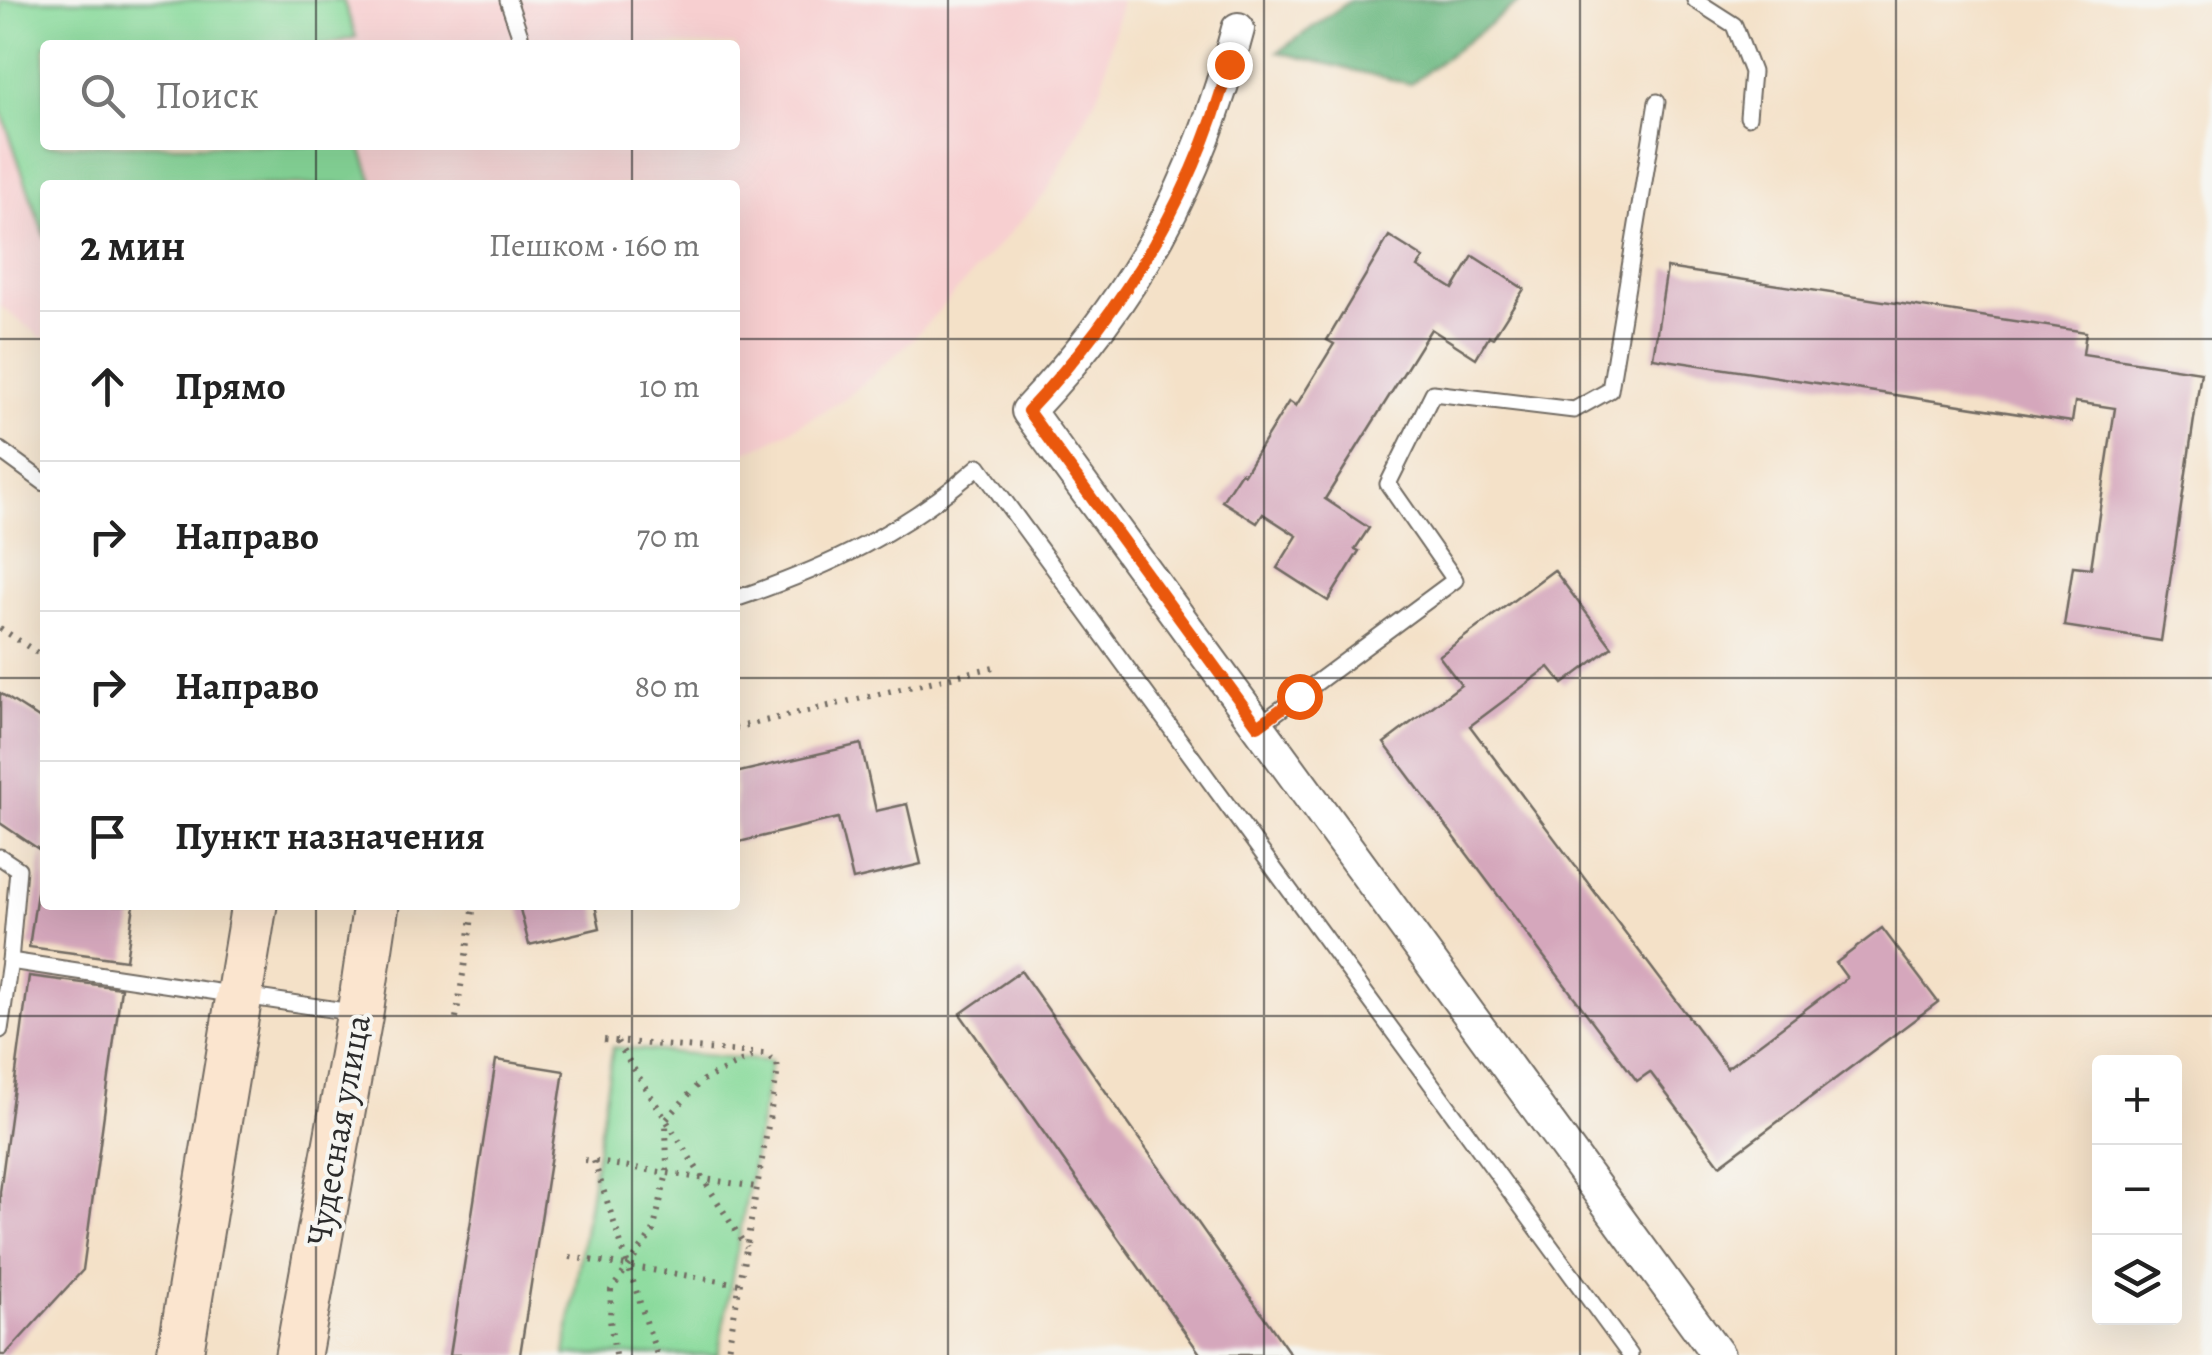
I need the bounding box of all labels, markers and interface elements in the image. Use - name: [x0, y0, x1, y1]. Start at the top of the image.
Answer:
- search box: [40, 40, 740, 150]
- route end: [1207, 42, 1253, 88]
- icon: search: [75, 68, 130, 123]
- text: Поиск: [155, 69, 259, 121]
- text: 2 мин: [80, 217, 186, 274]
- text: Пешком · 160 m: [489, 223, 700, 267]
- icon: ahead: [80, 359, 135, 414]
- text: Прямо: [175, 360, 286, 412]
- text: 10 m: [639, 364, 700, 408]
- icon: right: [80, 509, 135, 564]
- text: Направо: [175, 510, 319, 562]
- text: 70 m: [637, 514, 700, 558]
- icon: right: [80, 659, 135, 714]
- text: Направо: [175, 660, 319, 712]
- text: 80 m: [634, 664, 700, 708]
- route start: [1277, 674, 1323, 720]
- icon: arrive: [80, 809, 135, 864]
- text: Пункт назначения: [175, 810, 485, 862]
- street label: Чудесная улица: [294, 1011, 382, 1249]
- map controls: [2092, 1055, 2182, 1325]
- button: +: [2092, 1055, 2182, 1145]
- button: −: [2092, 1145, 2182, 1235]
- button: layers: [2092, 1235, 2182, 1325]

